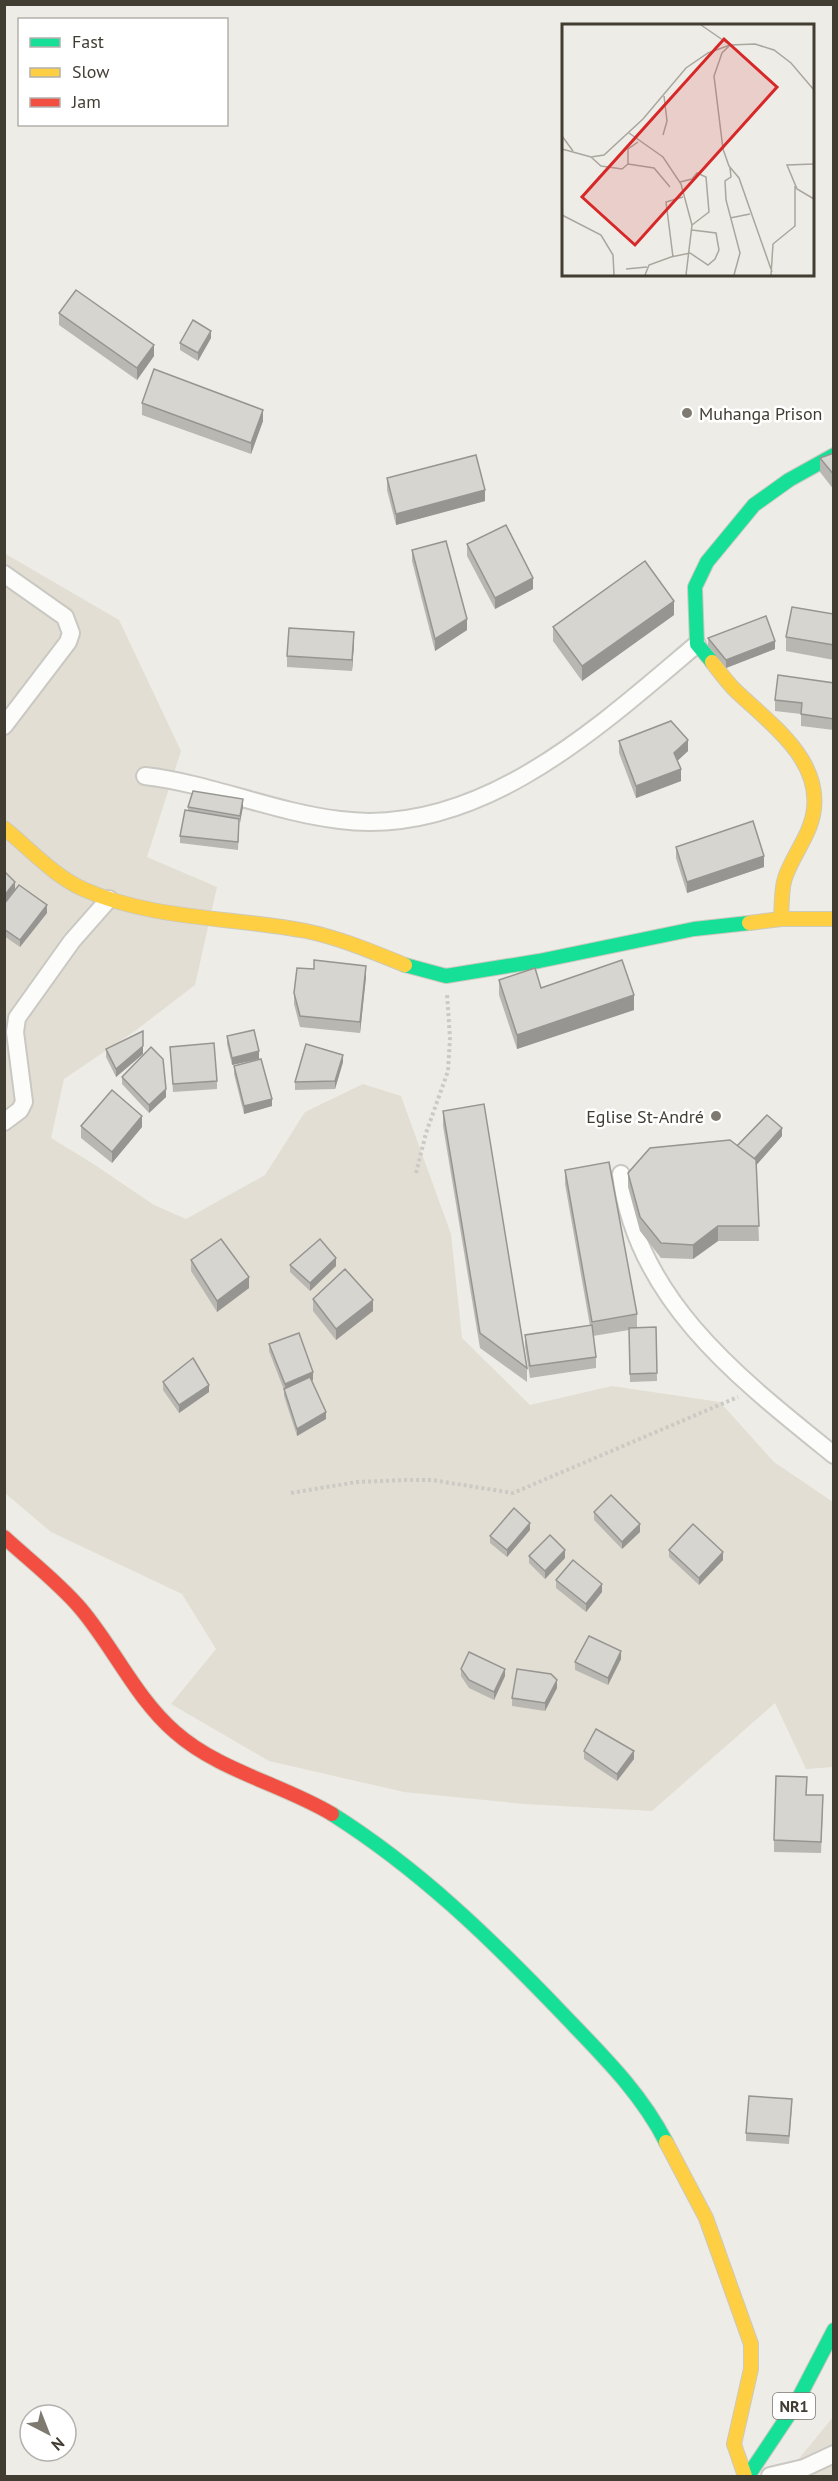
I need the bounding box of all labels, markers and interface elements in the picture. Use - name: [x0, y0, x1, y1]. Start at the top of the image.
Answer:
- legend: [18, 18, 228, 126]
- inset map: [562, 24, 814, 276]
- text: Fast: [72, 30, 104, 53]
- text: Slow: [72, 60, 110, 83]
- text: Jam: [71, 90, 101, 113]
- place label: Muhanga Prison: [699, 402, 822, 425]
- marker: Muhanga Prison: [680, 406, 694, 420]
- place label: Eglise St-André: [586, 1105, 704, 1128]
- marker: Eglise St-André: [709, 1109, 723, 1123]
- road number: NR1: [773, 2393, 815, 2419]
- north arrow: [18, 2403, 78, 2463]
- text: N: [47, 2433, 69, 2455]

